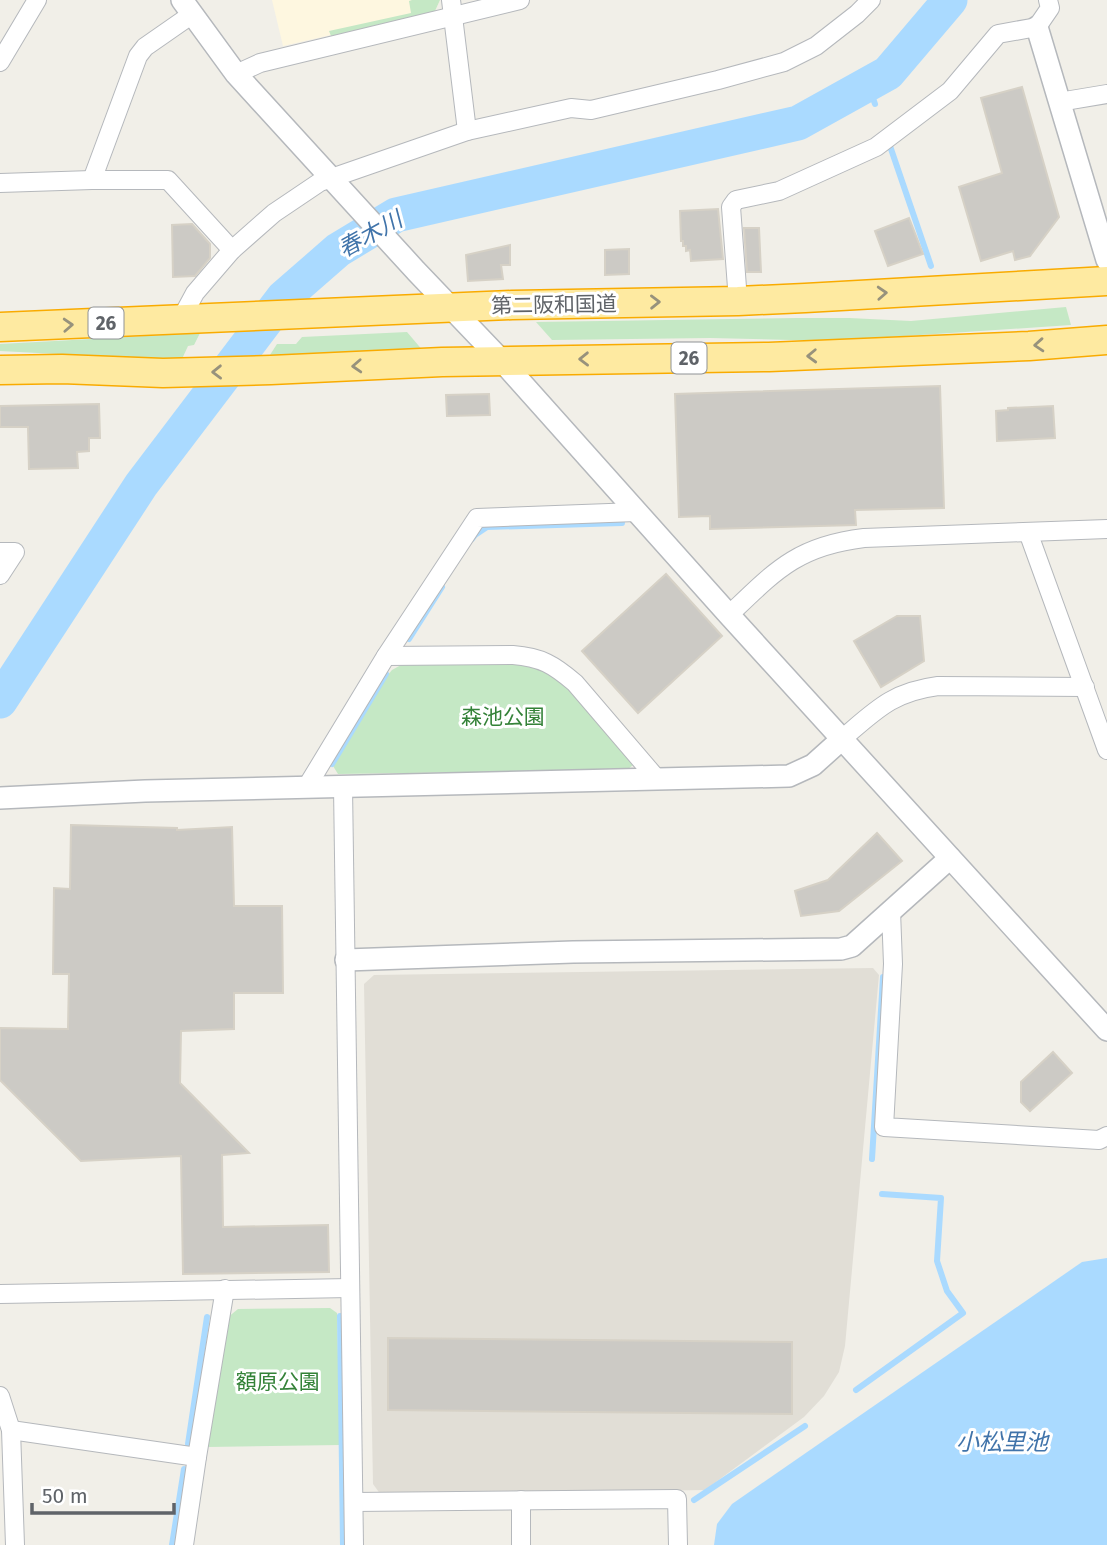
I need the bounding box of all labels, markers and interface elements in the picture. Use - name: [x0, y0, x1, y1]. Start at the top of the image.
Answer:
- water label: 春木川: [333, 204, 410, 263]
- one-way arrow: [877, 286, 888, 301]
- street label: 第二阪和国道: [491, 291, 617, 319]
- one-way arrow: [650, 295, 661, 310]
- road number: 26: [88, 308, 124, 338]
- one-way arrow: [63, 317, 74, 332]
- one-way arrow: [1033, 338, 1044, 353]
- road number: 26: [672, 342, 706, 374]
- one-way arrow: [806, 348, 817, 363]
- one-way arrow: [578, 351, 589, 367]
- one-way arrow: [351, 359, 362, 374]
- one-way arrow: [211, 364, 222, 379]
- park label: 森池公園: [461, 704, 545, 730]
- park label: 額原公園: [236, 1369, 320, 1395]
- water label: 小松里池: [956, 1428, 1050, 1456]
- scale bar: [32, 1472, 173, 1516]
- text: 50 m: [42, 1483, 88, 1509]

